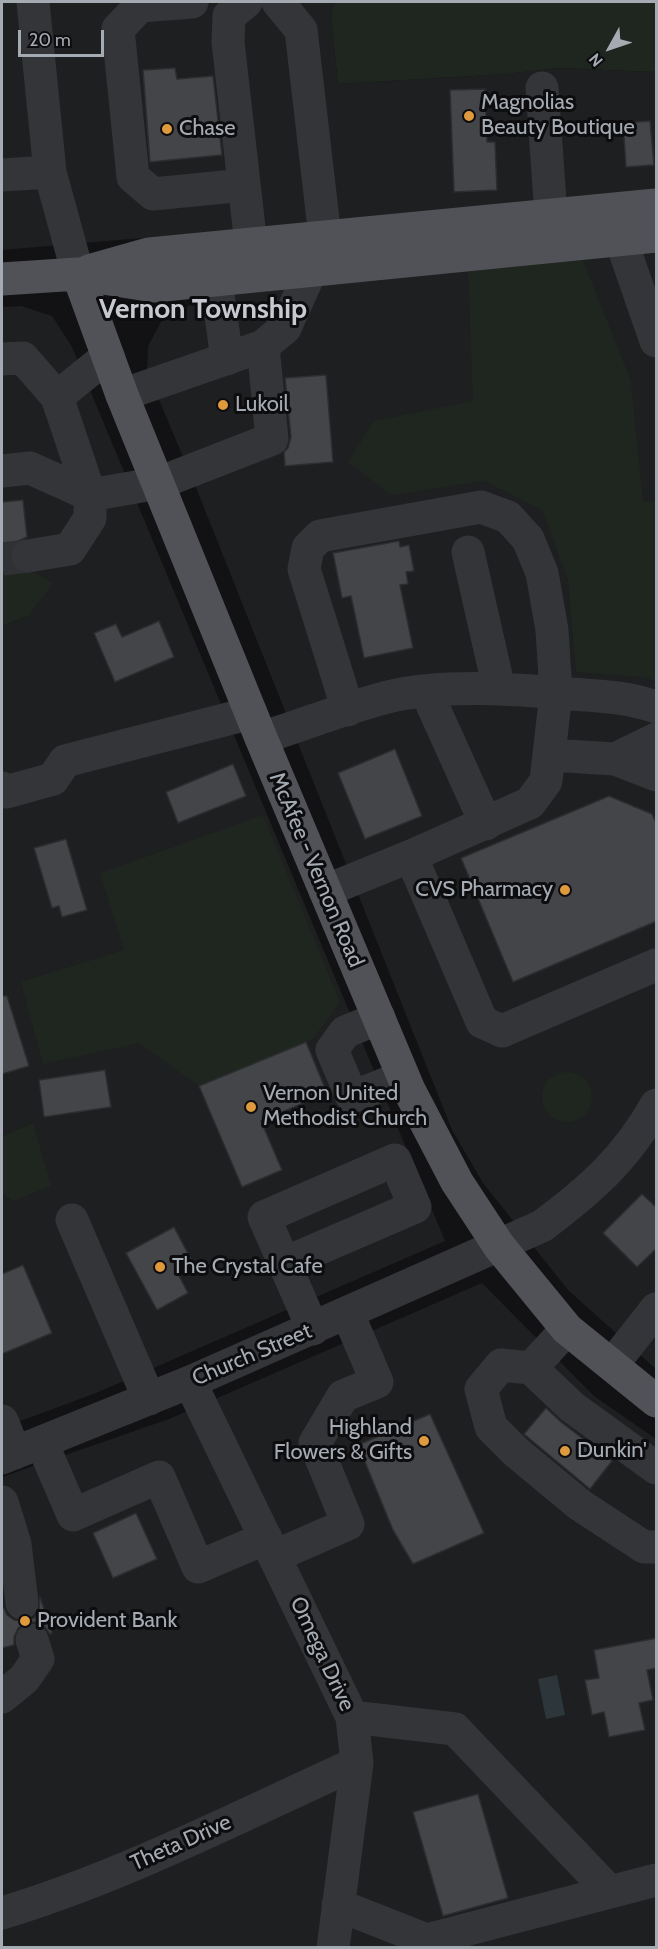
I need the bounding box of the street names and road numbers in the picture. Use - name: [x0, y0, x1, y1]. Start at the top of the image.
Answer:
- street label: McAfee - Vernon Road: [263, 769, 369, 971]
- street label: Church Street: [188, 1318, 316, 1392]
- street label: Omega Drive: [284, 1593, 360, 1715]
- street label: Theta Drive: [127, 1809, 235, 1877]

